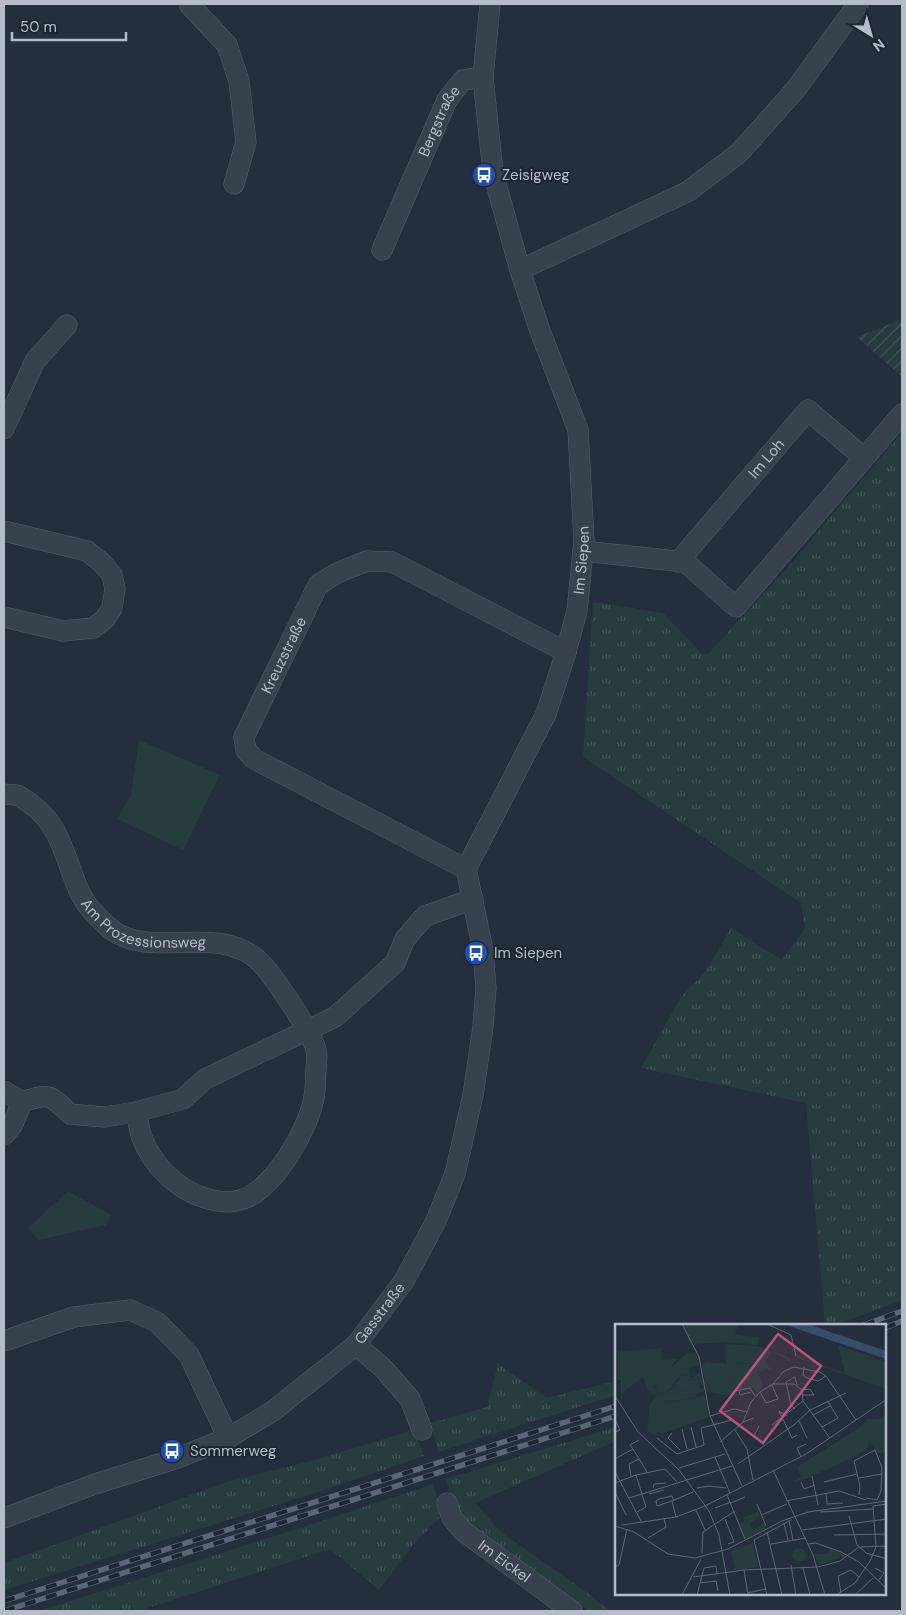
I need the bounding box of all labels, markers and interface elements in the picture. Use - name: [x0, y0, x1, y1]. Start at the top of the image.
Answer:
- scale bar: [12, 10, 126, 42]
- north arrow: [846, 10, 896, 60]
- text: 50 m: [20, 17, 57, 37]
- text: N: [869, 35, 888, 56]
- street label: Bergstraße: [414, 81, 465, 160]
- bus stop icon: Zeisigweg: [471, 162, 497, 188]
- place label: Zeisigweg: [502, 165, 570, 185]
- street label: Im Loh: [744, 435, 789, 483]
- street label: Im Siepen: [569, 526, 594, 595]
- street label: Kreuzstraße: [257, 613, 311, 697]
- street label: Am Prozessionsweg: [76, 895, 206, 953]
- bus stop icon: Im Siepen: [463, 940, 489, 966]
- place label: Im Siepen: [494, 943, 562, 963]
- street label: Gasstraße: [350, 1279, 409, 1348]
- inset map: [615, 1324, 886, 1595]
- bus stop icon: Sommerweg: [159, 1438, 185, 1464]
- place label: Sommerweg: [190, 1441, 276, 1461]
- street label: Im Eickel: [474, 1535, 535, 1587]

